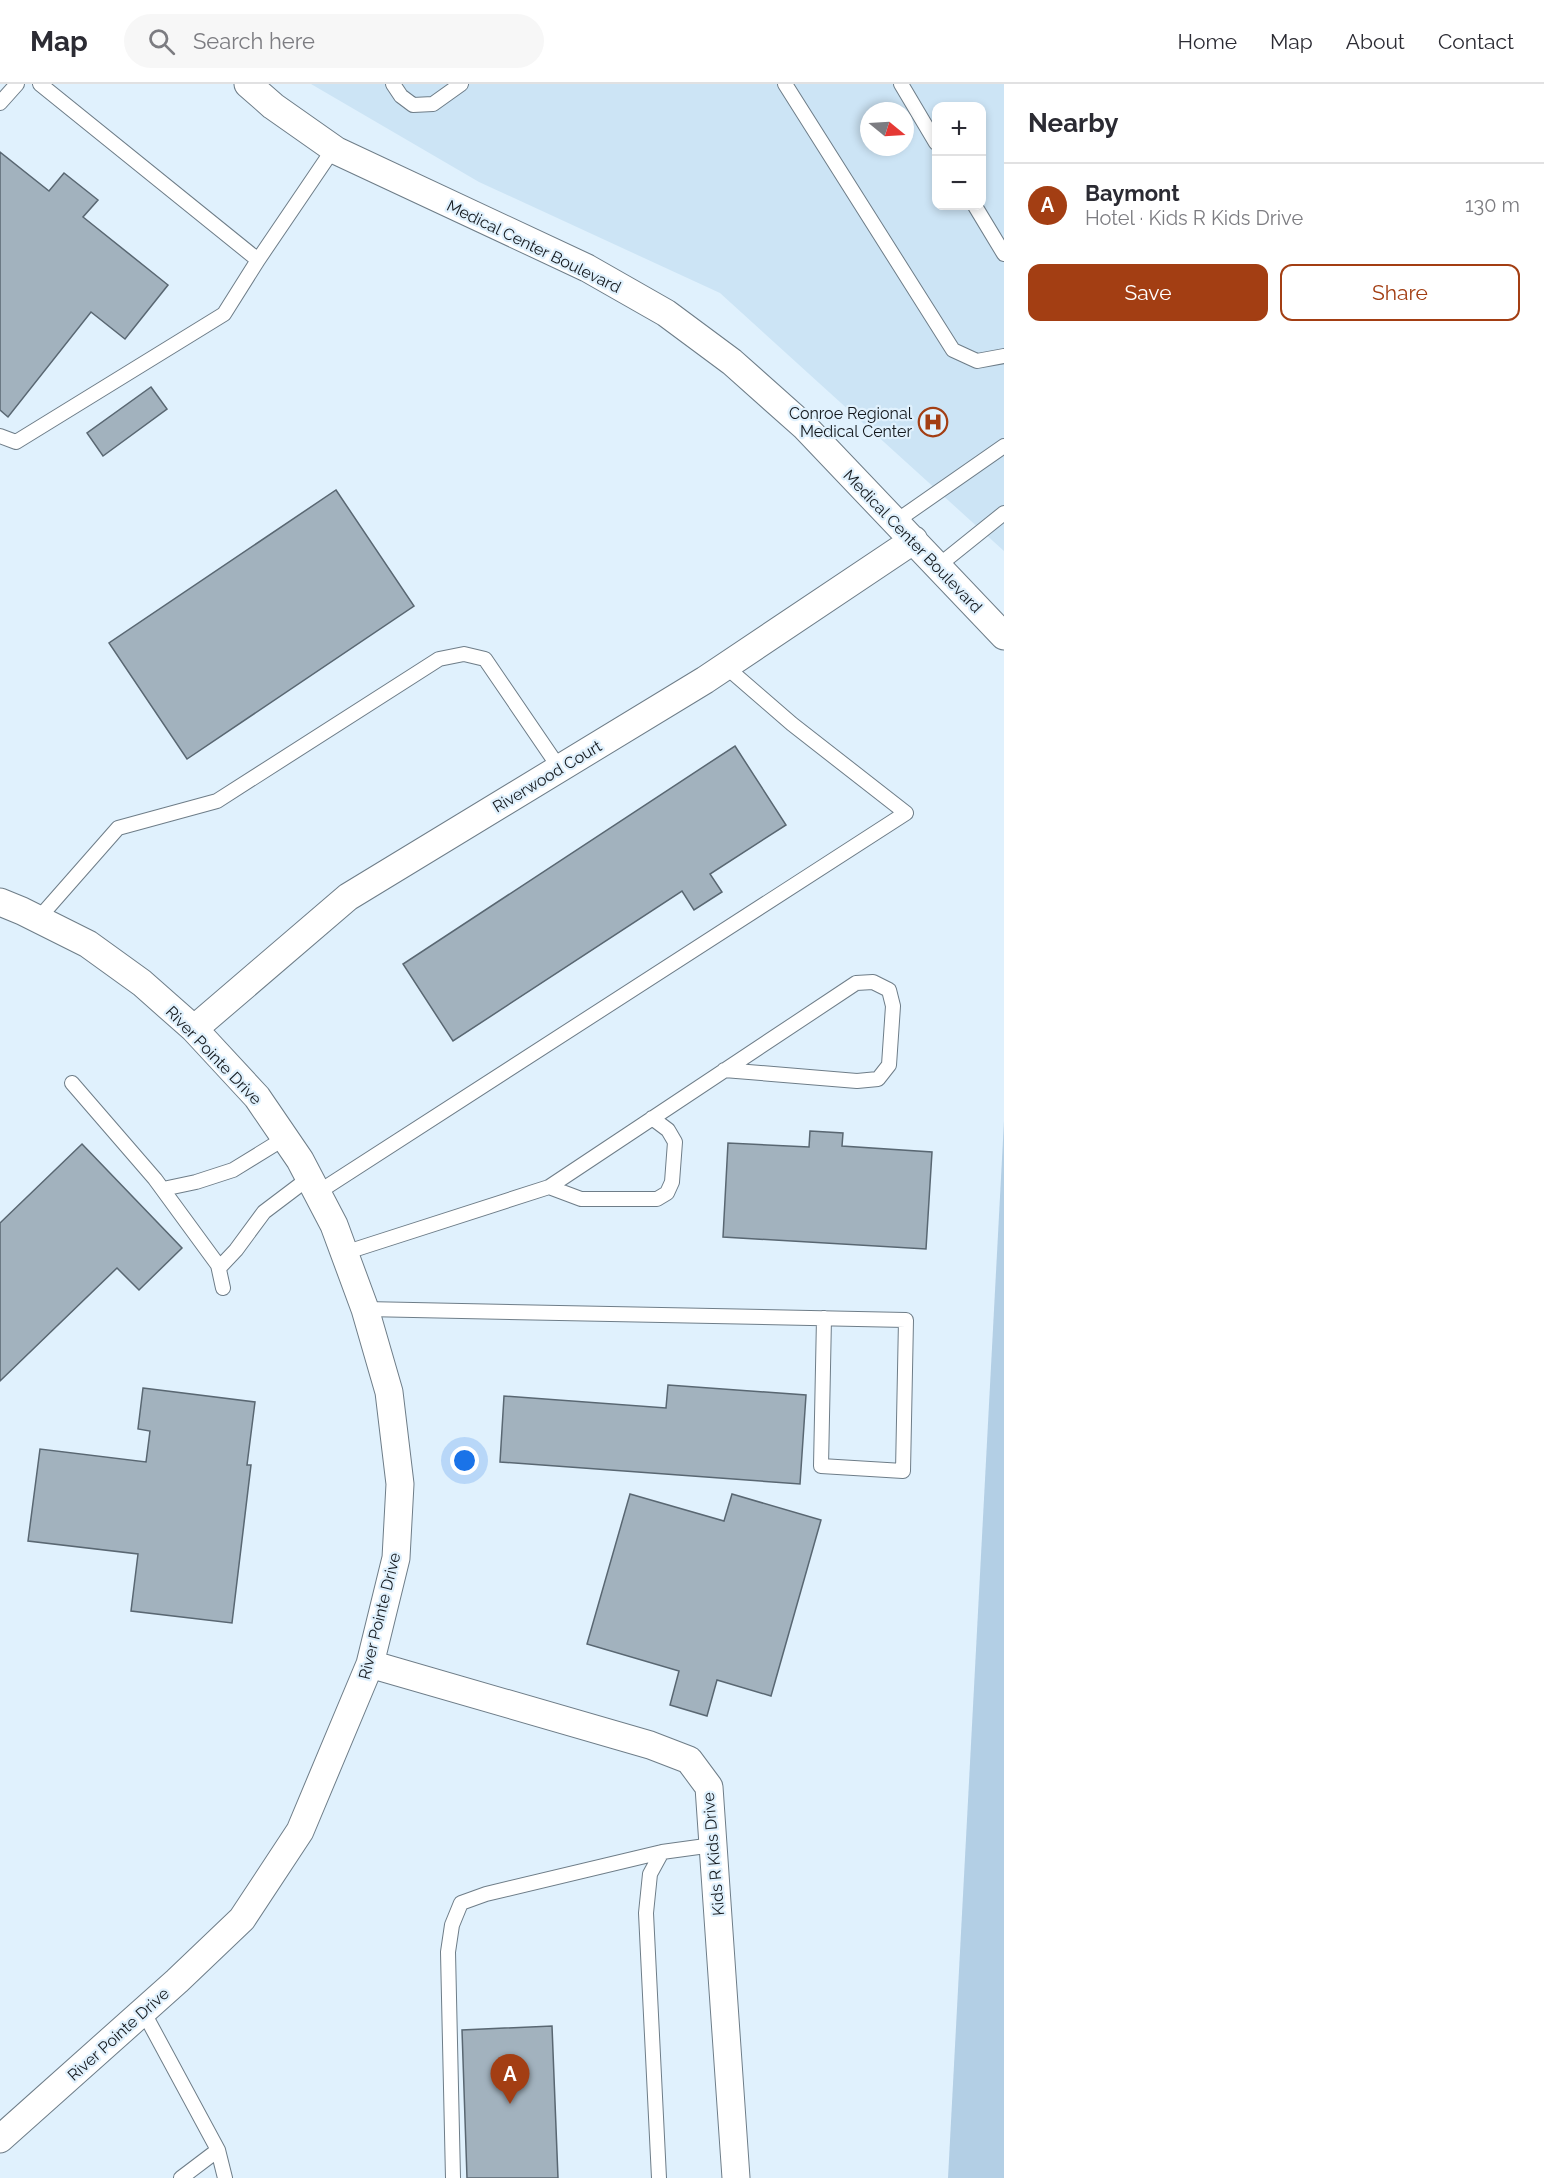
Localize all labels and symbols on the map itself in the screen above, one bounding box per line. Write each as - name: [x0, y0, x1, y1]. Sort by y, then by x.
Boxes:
- north arrow: [860, 102, 914, 156]
- street label: Medical Center Boulevard: [444, 196, 624, 297]
- place label: Conroe Regional Medical Center: [789, 404, 913, 441]
- hospital icon: Conroe Regional Medical Center: [917, 406, 949, 438]
- street label: Medical Center Boulevard: [839, 466, 986, 617]
- street label: Riverwood Court: [489, 736, 606, 816]
- street label: River Pointe Drive: [162, 1002, 266, 1109]
- your location: [450, 1446, 479, 1475]
- street label: River Pointe Drive: [355, 1551, 404, 1681]
- street label: Kids R Kids Drive: [699, 1791, 728, 1916]
- street label: River Pointe Drive: [64, 1984, 173, 2085]
- pin: A: [490, 2054, 530, 2104]

